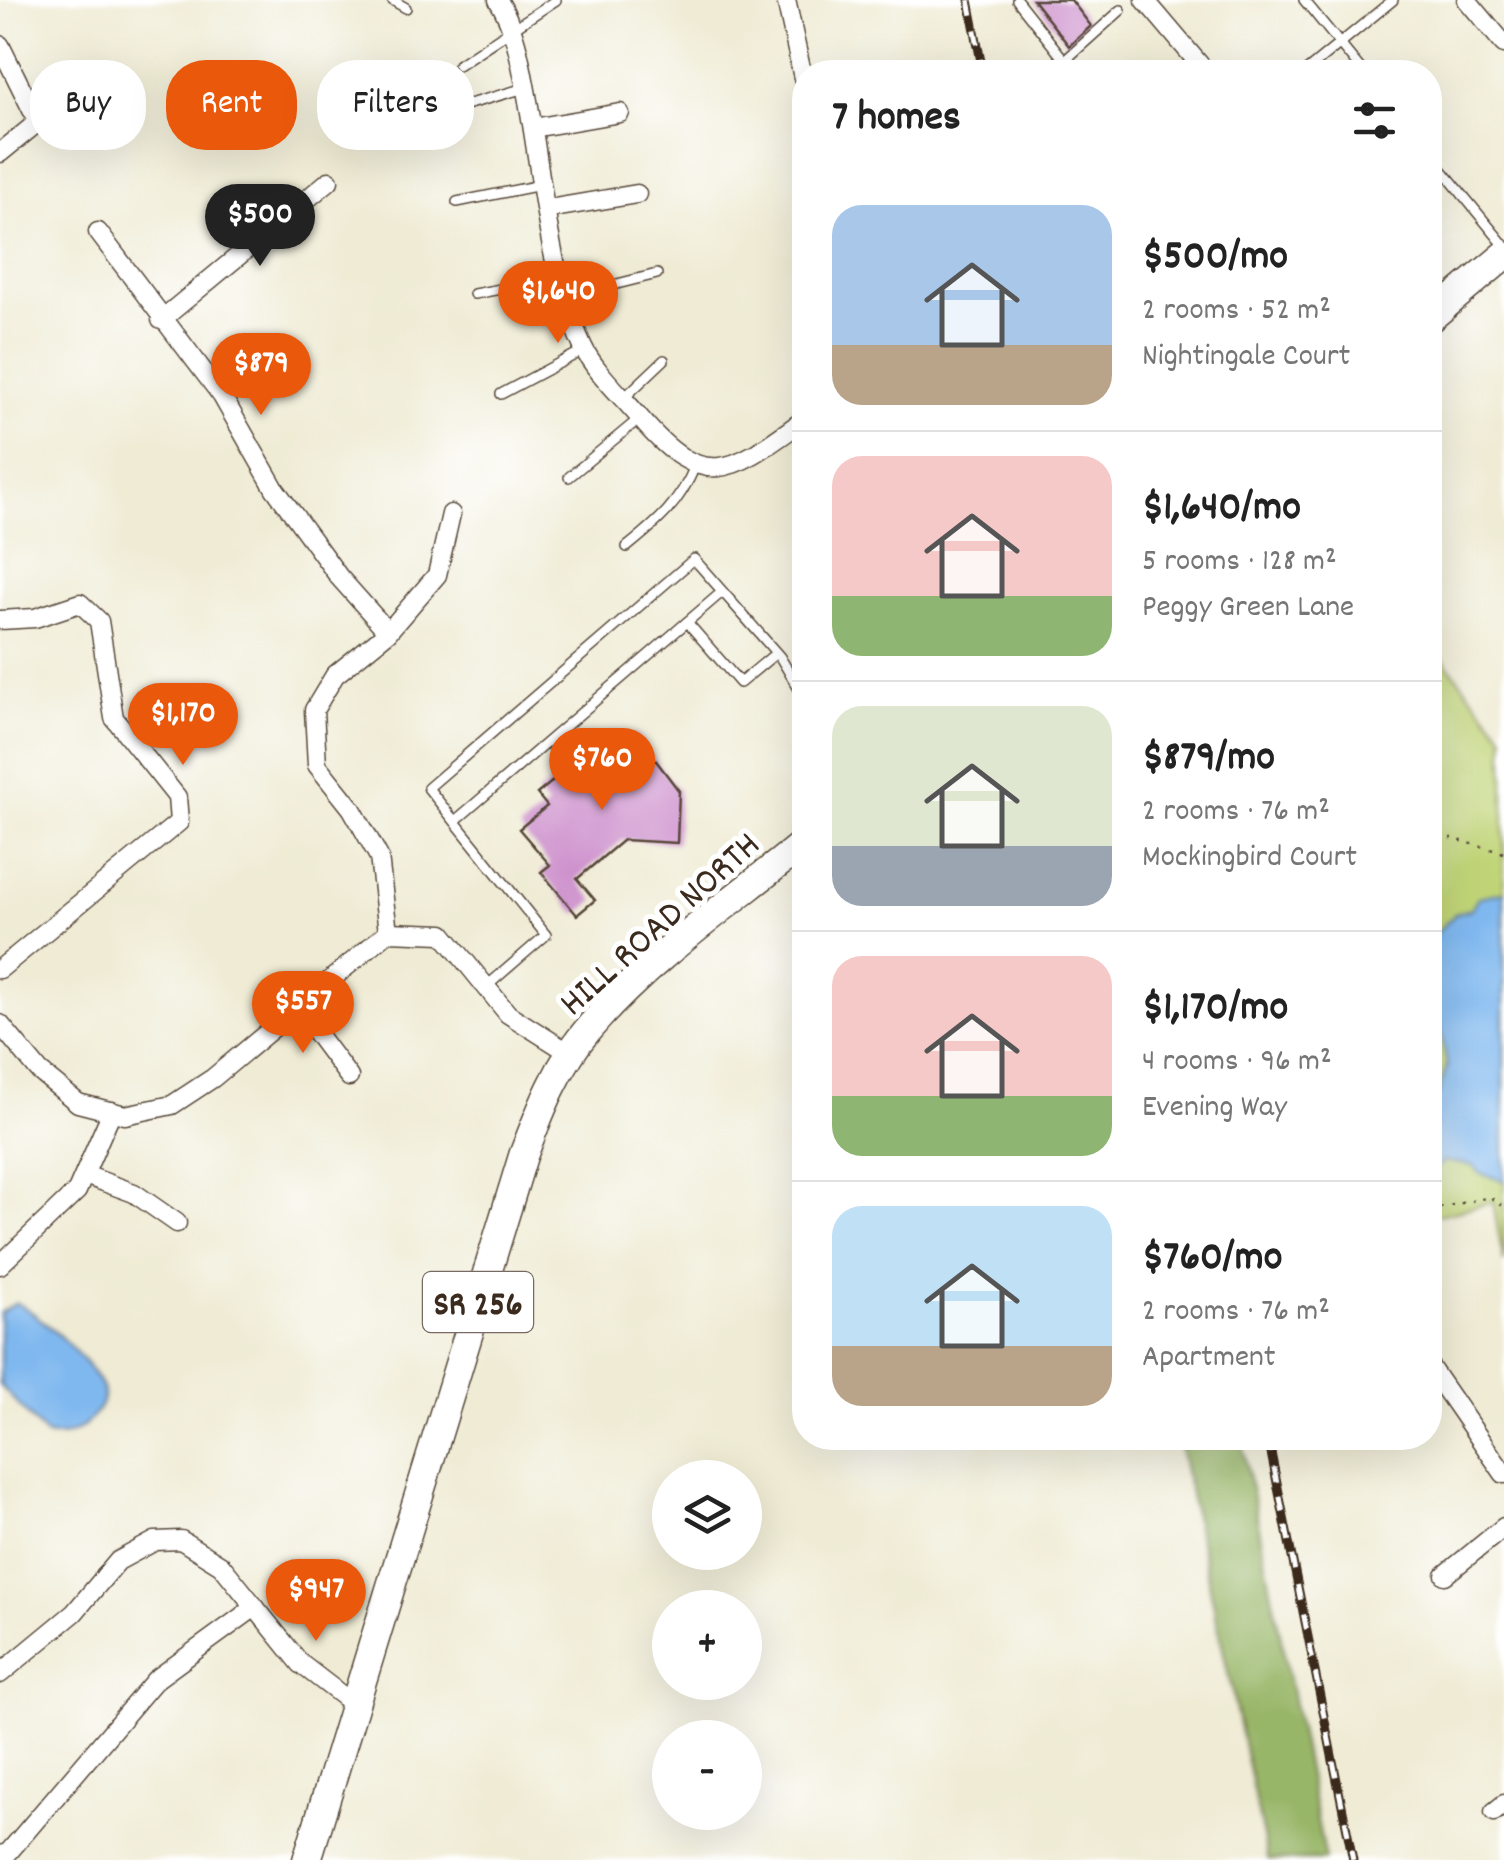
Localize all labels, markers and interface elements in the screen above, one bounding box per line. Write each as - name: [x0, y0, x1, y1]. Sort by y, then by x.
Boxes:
- chip: Buy: [30, 60, 146, 150]
- chip: Rent: [166, 60, 297, 150]
- chip: Filters: [317, 60, 474, 150]
- text: 7 homes: [832, 90, 961, 150]
- icon: filters: [1347, 93, 1402, 148]
- pin: $500: [201, 184, 319, 269]
- text: $500: [227, 193, 293, 239]
- text: $500/mo: [1142, 229, 1288, 289]
- icon: home: [912, 245, 1032, 365]
- pin: $1,640: [477, 261, 639, 346]
- text: $1,640: [520, 270, 596, 316]
- text: 2 rooms · 52 m²: [1142, 289, 1331, 335]
- pin: $879: [202, 333, 320, 418]
- text: Nightingale Court: [1142, 335, 1350, 381]
- text: $879: [233, 342, 289, 388]
- text: $1,640/mo: [1142, 480, 1301, 540]
- icon: home: [912, 496, 1032, 616]
- text: 5 rooms · 128 m²: [1142, 540, 1337, 586]
- text: Peggy Green Lane: [1142, 586, 1354, 632]
- pin: $1,170: [102, 683, 264, 768]
- text: $1,170: [150, 692, 216, 738]
- pin: $760: [543, 728, 661, 813]
- text: $879/mo: [1142, 730, 1275, 790]
- text: $760: [571, 737, 633, 783]
- icon: home: [912, 746, 1032, 866]
- text: 2 rooms · 76 m²: [1142, 790, 1330, 836]
- street label: HILL ROAD NORTH: [549, 821, 775, 1032]
- text: Mockingbird Court: [1142, 836, 1357, 882]
- pin: $557: [244, 971, 362, 1056]
- text: $557: [274, 980, 332, 1026]
- text: $1,170/mo: [1142, 980, 1288, 1040]
- icon: home: [912, 996, 1032, 1116]
- text: 4 rooms · 96 m²: [1142, 1040, 1332, 1086]
- text: Evening Way: [1142, 1086, 1287, 1132]
- text: $760/mo: [1142, 1230, 1282, 1290]
- icon: home: [912, 1246, 1032, 1366]
- road number: SR 256: [423, 1272, 533, 1332]
- text: 2 rooms · 76 m²: [1142, 1290, 1330, 1336]
- text: Apartment: [1142, 1336, 1276, 1382]
- map controls: [652, 1460, 762, 1830]
- button: layers: [652, 1460, 762, 1570]
- pin: $947: [257, 1559, 375, 1644]
- text: $947: [288, 1568, 344, 1614]
- button: +: [652, 1590, 762, 1700]
- button: −: [652, 1720, 762, 1830]

